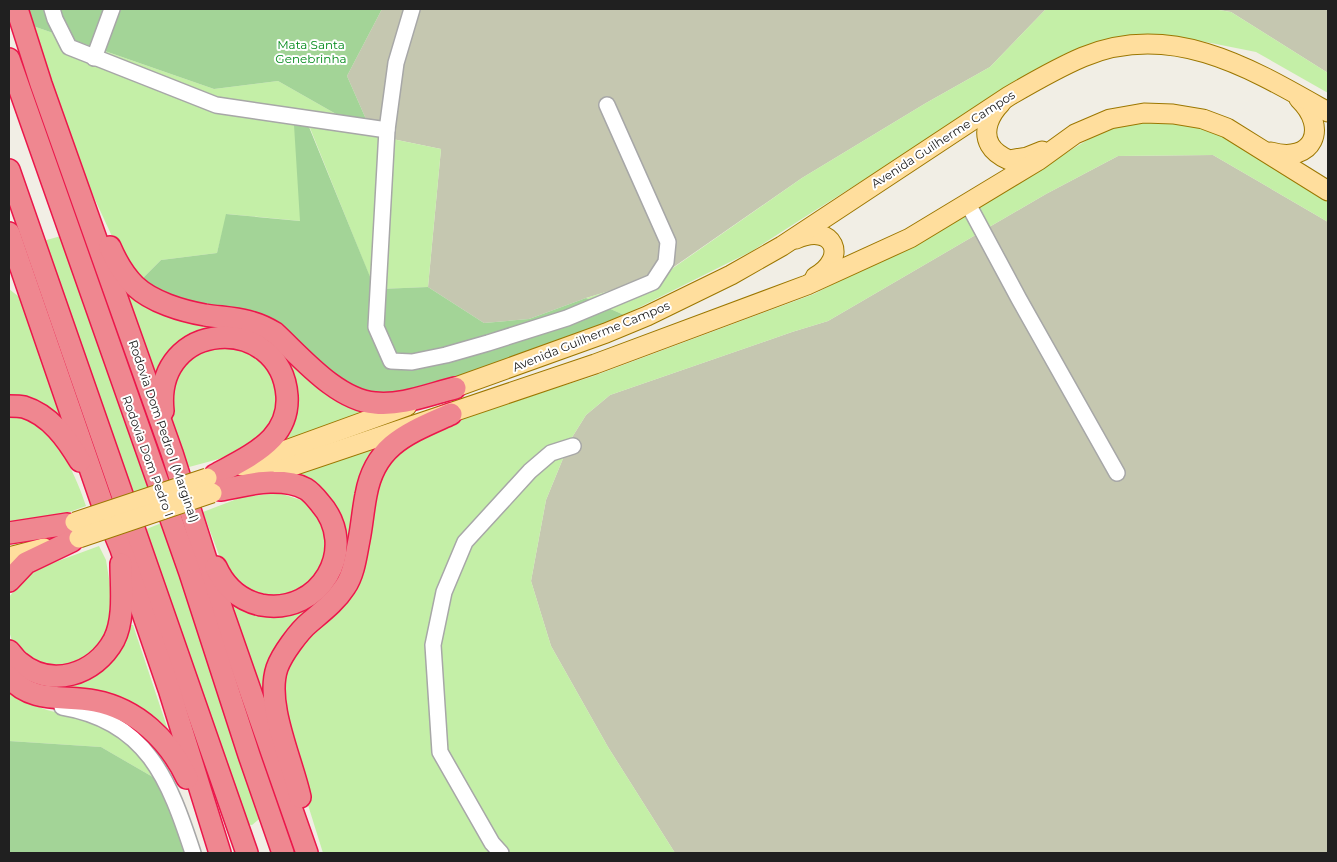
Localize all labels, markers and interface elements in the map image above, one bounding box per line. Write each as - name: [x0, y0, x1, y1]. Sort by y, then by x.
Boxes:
- park label: Mata Santa Genebrinha: [275, 37, 347, 66]
- street label: Avenida Guilherme Campos: [868, 87, 1018, 191]
- street label: Avenida Guilherme Campos: [510, 297, 672, 374]
- street label: Rodovia Dom Pedro I (Marginal): [126, 338, 202, 524]
- street label: Rodovia Dom Pedro I: [119, 394, 177, 518]

